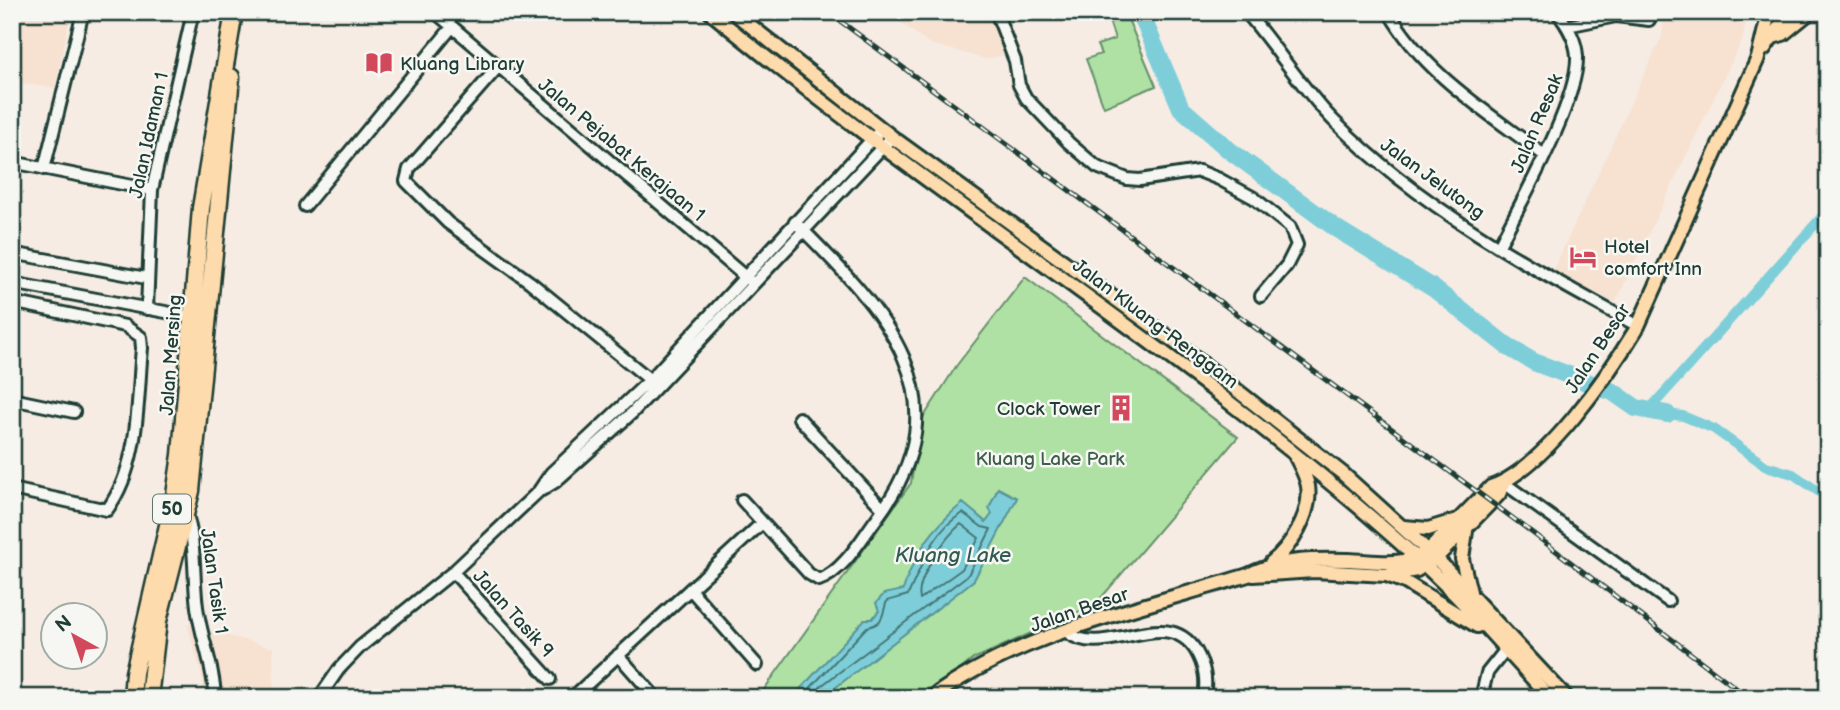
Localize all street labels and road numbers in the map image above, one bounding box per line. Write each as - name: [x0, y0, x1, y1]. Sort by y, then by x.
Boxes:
- street label: Jalan Idaman 1: [125, 70, 174, 200]
- street label: Jalan Resak: [1506, 70, 1569, 177]
- street label: Jalan Pejabat Kerajaan 1: [533, 74, 709, 227]
- street label: Jalan Jelutong: [1375, 134, 1489, 225]
- street label: Jalan Kluang-Renggam: [1068, 254, 1242, 394]
- street label: Jalan Mersing: [156, 294, 187, 416]
- street label: Jalan Besar: [1561, 299, 1636, 398]
- road number: 50: [153, 494, 191, 524]
- street label: Jalan Tasik 1: [195, 527, 232, 635]
- street label: Jalan Tasik 9: [468, 565, 558, 663]
- street label: Jalan Besar: [1027, 583, 1133, 638]

